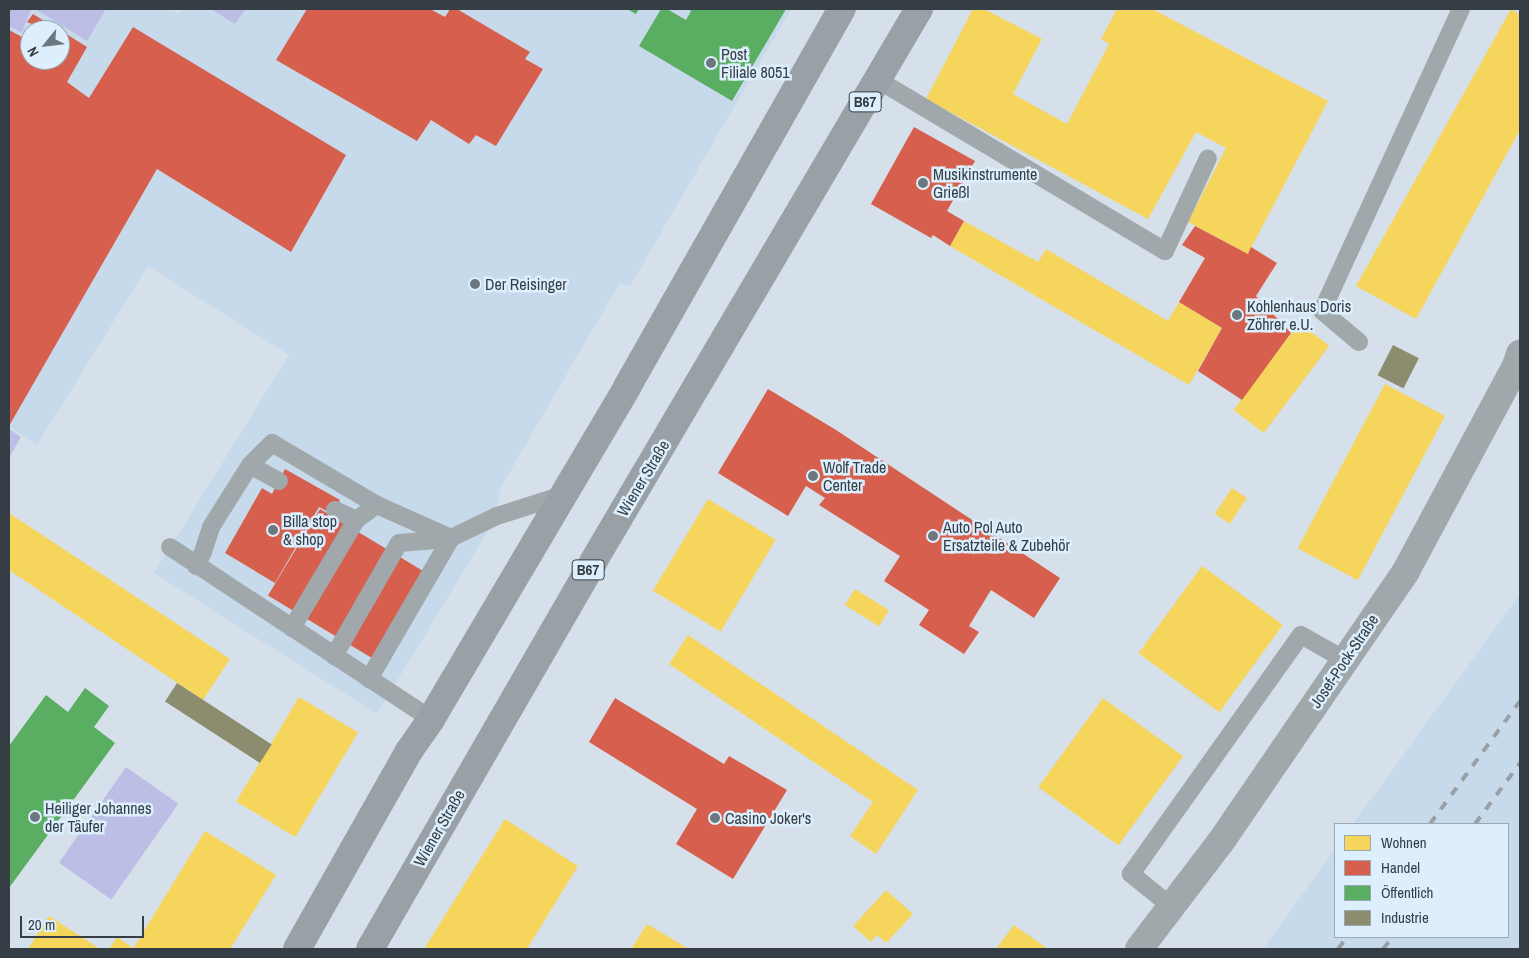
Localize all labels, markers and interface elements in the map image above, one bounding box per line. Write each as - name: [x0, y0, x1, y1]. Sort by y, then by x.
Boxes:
- north arrow: [20, 20, 70, 70]
- text: N: [23, 44, 43, 60]
- place label: Post Filiale 8051: [721, 44, 790, 82]
- marker: Post Filiale 8051: [705, 57, 717, 69]
- road number: B67: [848, 90, 882, 114]
- place label: Musikinstrumente Grießl: [933, 164, 1037, 202]
- marker: Musikinstrumente Grießl: [917, 177, 929, 189]
- place label: Der Reisinger: [485, 274, 567, 294]
- marker: Der Reisinger: [469, 278, 481, 290]
- place label: Kohlenhaus Doris Zöhrer e.U.: [1247, 296, 1351, 334]
- marker: Kohlenhaus Doris Zöhrer e.U.: [1231, 309, 1243, 321]
- street label: Wiener Straße: [613, 436, 673, 520]
- place label: Wolf Trade Center: [823, 457, 886, 495]
- marker: Wolf Trade Center: [807, 470, 819, 482]
- place label: Billa stop & shop: [283, 511, 337, 549]
- place label: Auto Pol Auto Ersatzteile & Zubehör: [943, 517, 1070, 555]
- marker: Billa stop & shop: [267, 524, 279, 536]
- marker: Auto Pol Auto Ersatzteile & Zubehör: [927, 530, 939, 542]
- road number: B67: [570, 558, 606, 582]
- street label: Josef-Pock-Straße: [1306, 611, 1382, 711]
- street label: Wiener Straße: [409, 786, 469, 870]
- place label: Heiliger Johannes der Täufer: [45, 798, 151, 836]
- place label: Casino Joker's: [725, 808, 811, 828]
- marker: Heiliger Johannes der Täufer: [29, 811, 41, 823]
- marker: Casino Joker's: [709, 812, 721, 824]
- legend: [1334, 823, 1509, 938]
- text: Wohnen: [1381, 832, 1427, 853]
- text: Handel: [1381, 857, 1420, 878]
- text: Öffentlich: [1381, 882, 1433, 903]
- scale bar: [22, 906, 146, 938]
- text: Industrie: [1381, 907, 1429, 928]
- text: 20 m: [28, 914, 55, 935]

